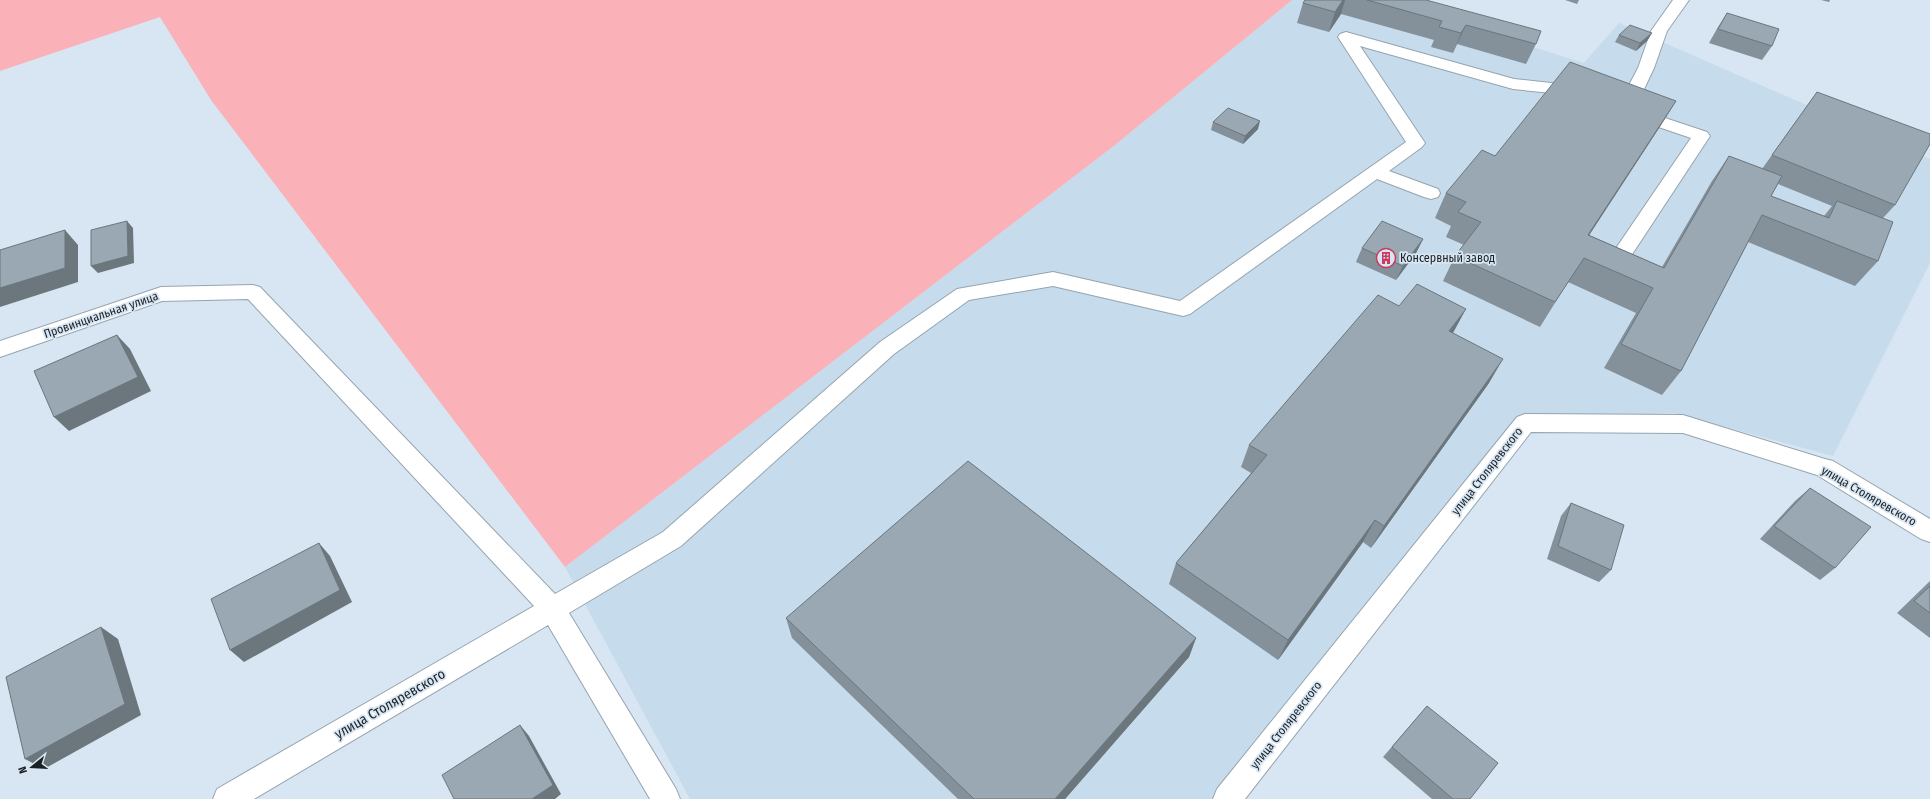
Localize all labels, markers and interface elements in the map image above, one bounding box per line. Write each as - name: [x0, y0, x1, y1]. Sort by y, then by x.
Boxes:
- building icon: Консервный завод: [1375, 247, 1397, 269]
- place label: Консервный завод: [1400, 251, 1495, 265]
- street label: Провинциальная улица: [42, 289, 160, 341]
- street label: улица Столяревского: [1448, 424, 1526, 518]
- street label: улица Столяревского: [1819, 463, 1919, 529]
- street label: улица Столяревского: [332, 665, 448, 743]
- street label: улица Столяревского: [1247, 678, 1325, 772]
- north arrow: [12, 747, 52, 787]
- text: N: [16, 765, 30, 775]

